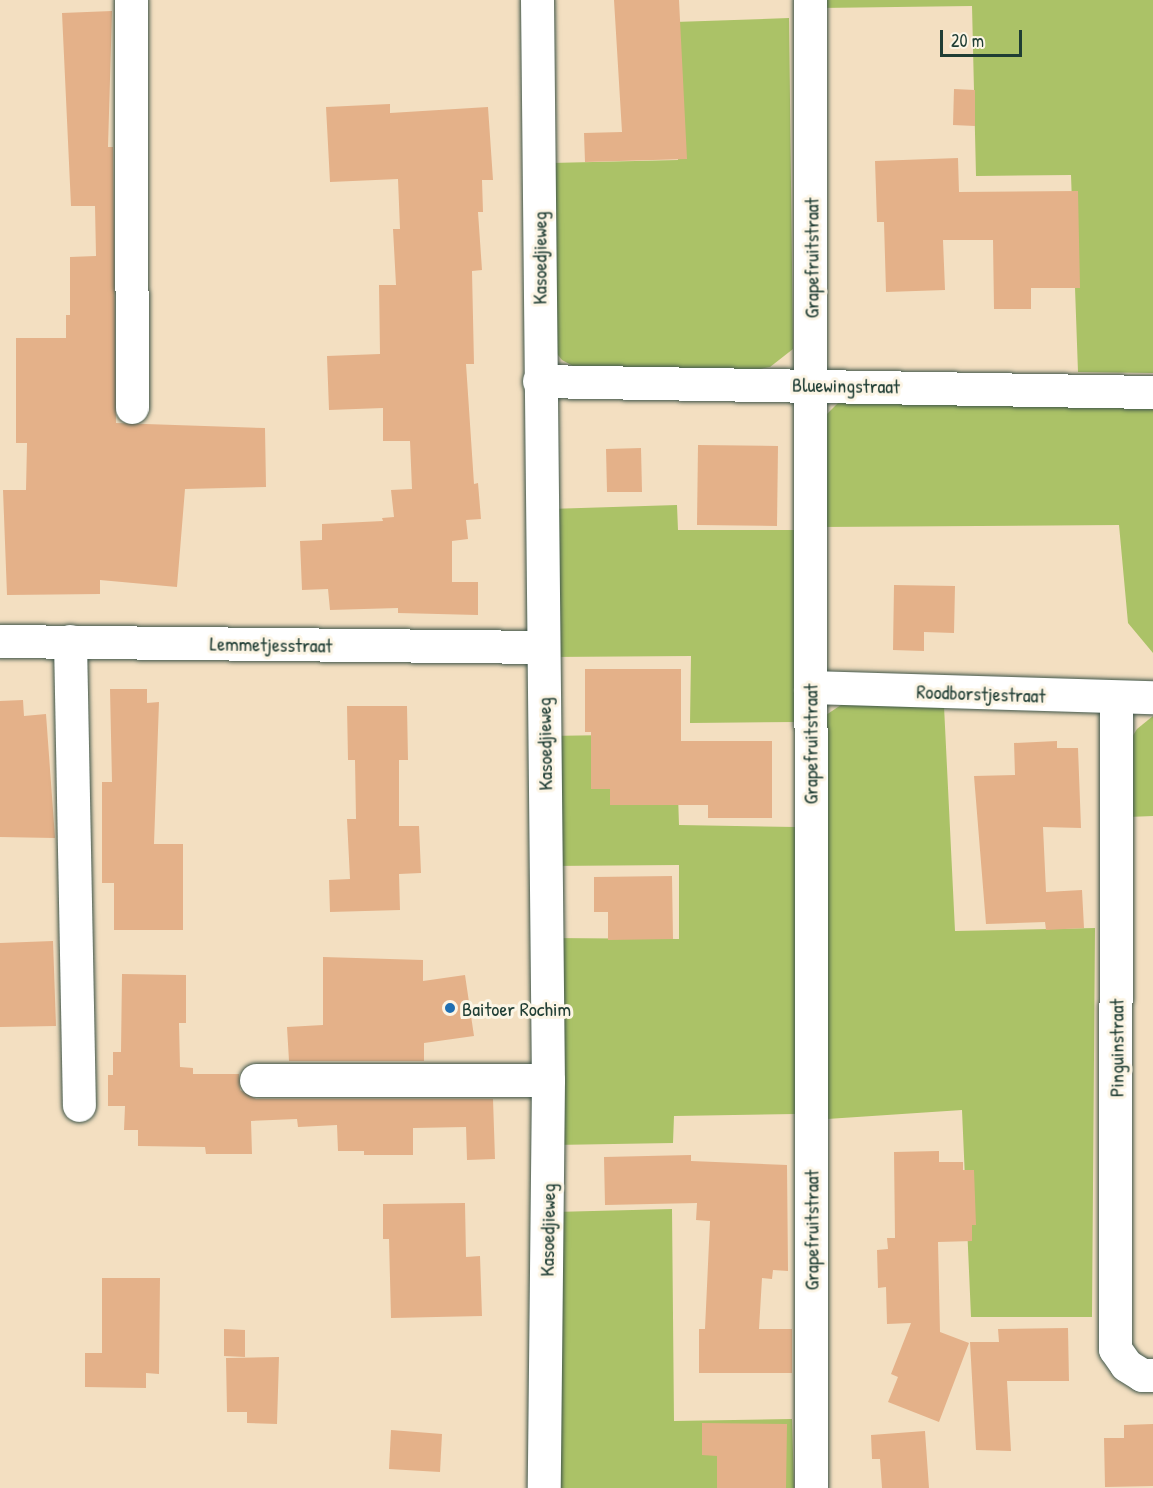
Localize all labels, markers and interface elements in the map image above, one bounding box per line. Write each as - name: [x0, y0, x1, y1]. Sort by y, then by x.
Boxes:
- scale bar: [943, 18, 1026, 56]
- text: 20 m: [951, 28, 984, 53]
- street label: Grapefruitstraat: [799, 198, 823, 318]
- street label: Kasoedjieweg: [527, 211, 551, 305]
- street label: Bluewingstraat: [792, 372, 900, 398]
- street label: Lemmetjesstraat: [209, 631, 333, 657]
- street label: Roodborstjestraat: [916, 679, 1046, 707]
- street label: Grapefruitstraat: [798, 684, 822, 804]
- street label: Kasoedjieweg: [531, 697, 557, 791]
- place label: Baitoer Rochim: [462, 996, 571, 1020]
- street label: Pinguinstraat: [1104, 999, 1128, 1097]
- marker: Baitoer Rochim: [443, 1001, 457, 1015]
- street label: Grapefruitstraat: [799, 1170, 823, 1290]
- street label: Kasoedjieweg: [534, 1183, 560, 1277]

